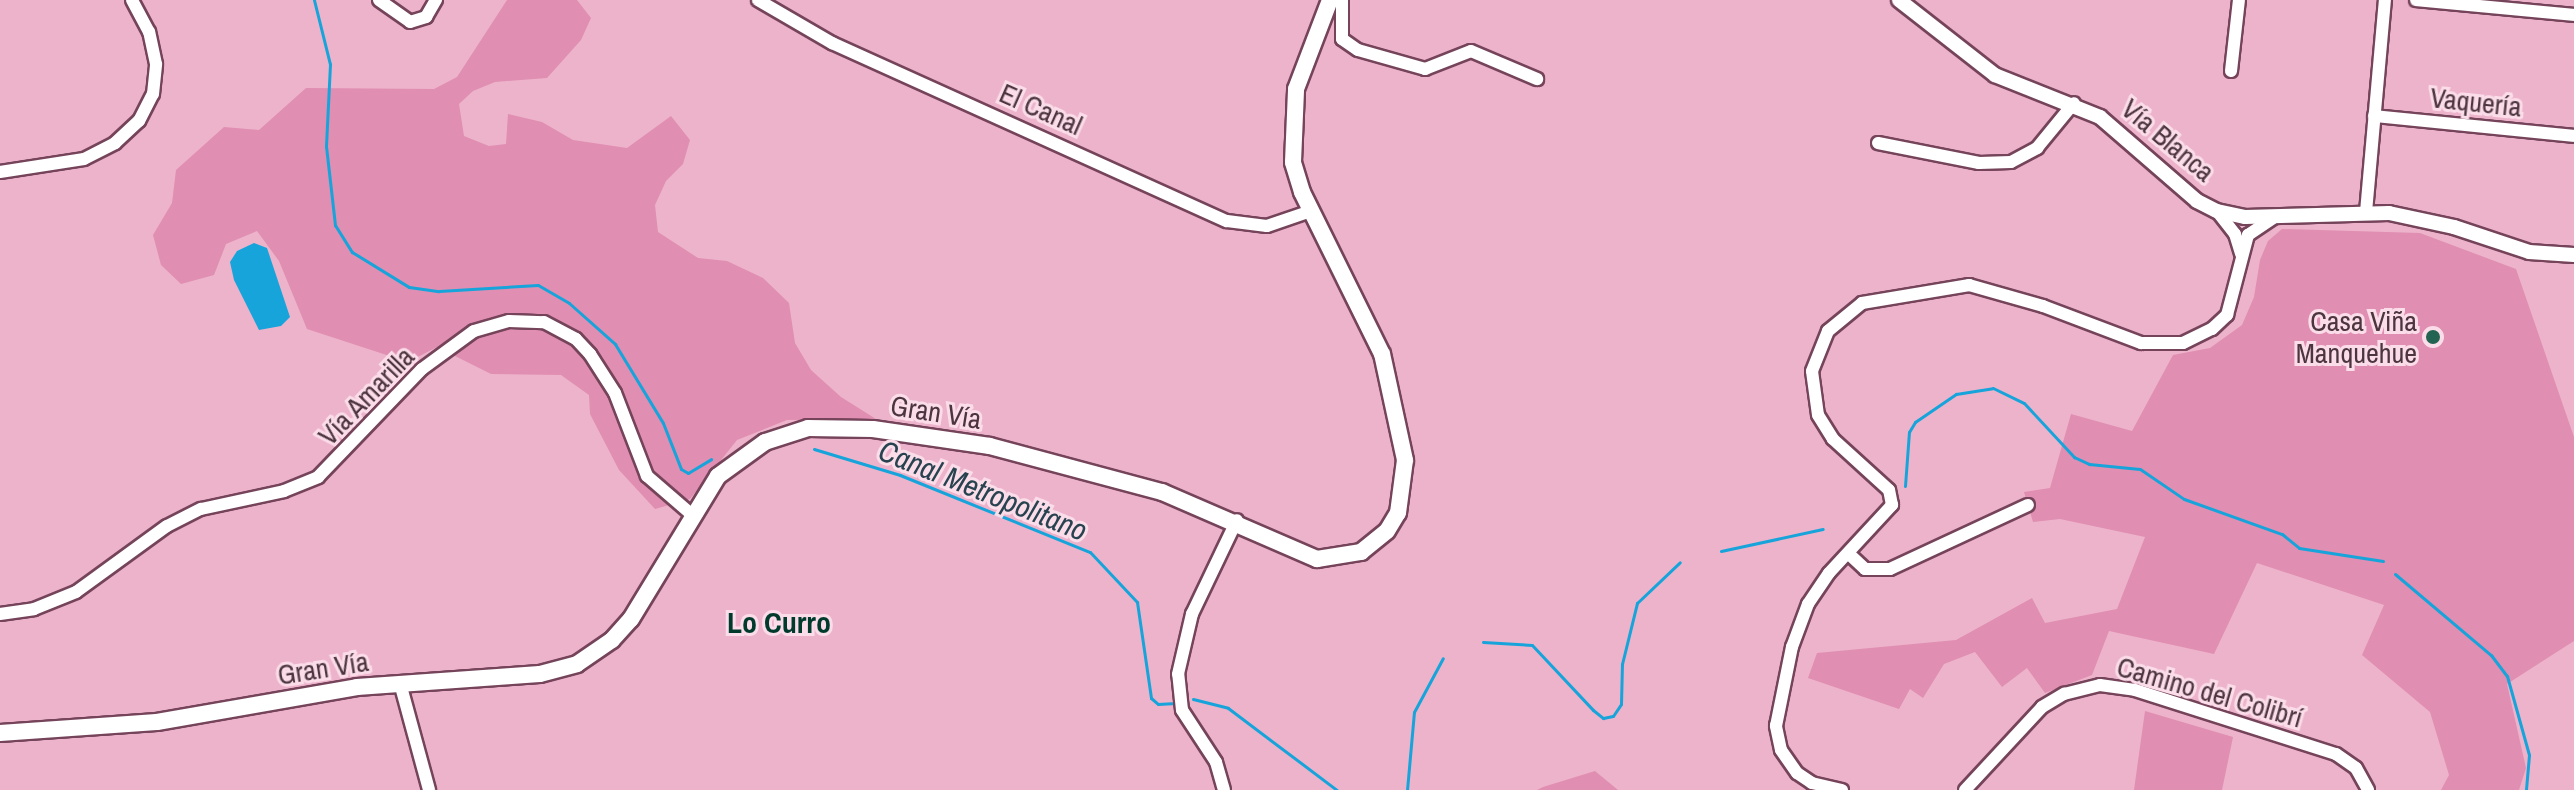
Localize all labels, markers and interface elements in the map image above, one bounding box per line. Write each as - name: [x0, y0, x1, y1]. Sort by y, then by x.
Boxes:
- street label: El Canal: [995, 76, 1087, 142]
- street label: Vaquería: [2429, 81, 2523, 123]
- street label: Vía Blanca: [2115, 92, 2221, 188]
- place label: Casa Viña Manquehue: [2296, 304, 2417, 370]
- marker: Casa Viña Manquehue: [2424, 328, 2442, 346]
- street label: Vía Amarilla: [311, 339, 421, 453]
- street label: Gran Vía: [888, 388, 984, 436]
- water label: Canal Metropolitano: [874, 432, 1092, 548]
- district label: Lo Curro: [727, 604, 831, 640]
- street label: Gran Vía: [275, 644, 371, 692]
- street label: Camino del Colibrí: [2113, 649, 2307, 735]

